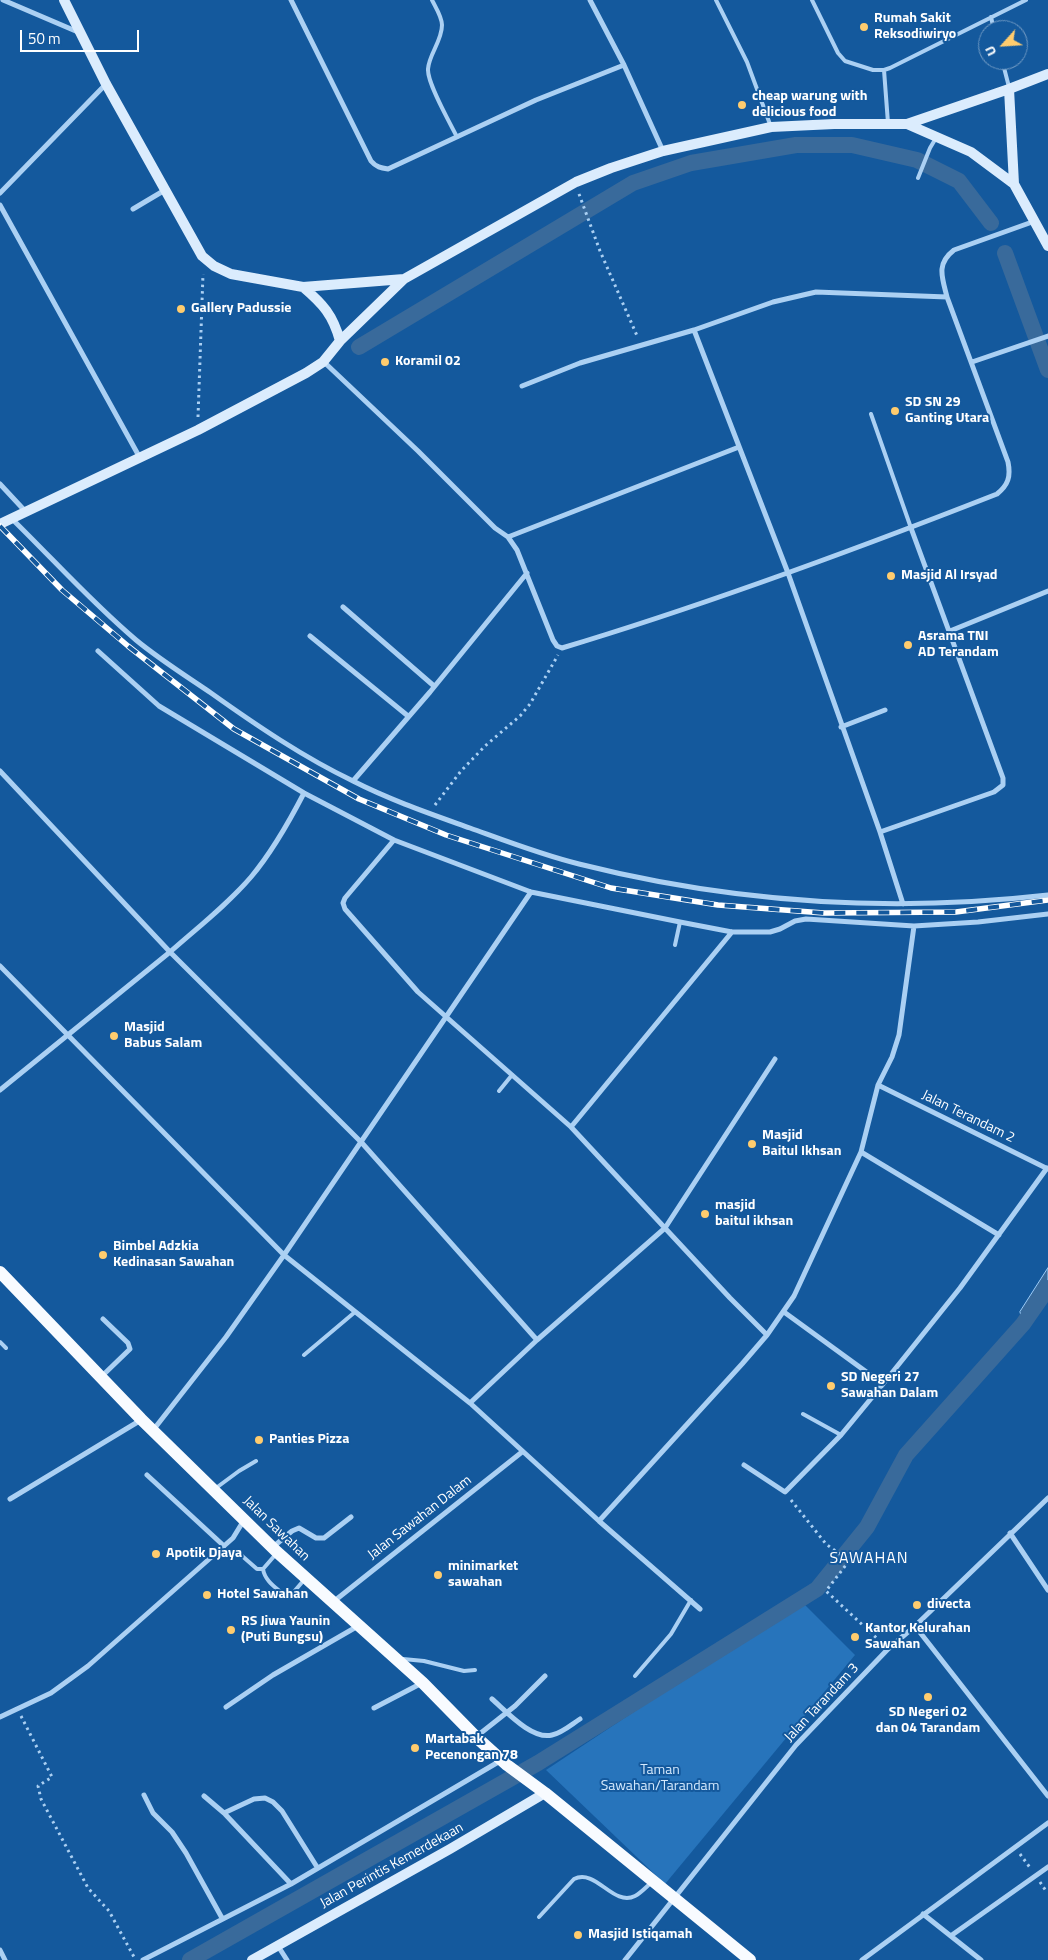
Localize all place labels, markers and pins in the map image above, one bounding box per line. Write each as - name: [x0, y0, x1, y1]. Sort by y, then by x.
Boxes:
- place label: Rumah Sakit Reksodiwiryo: [874, 11, 956, 44]
- marker: Rumah Sakit Reksodiwiryo: [858, 21, 870, 33]
- place label: cheap warung with delicious food: [752, 89, 867, 121]
- marker: cheap warung with delicious food: [736, 99, 748, 111]
- place label: Gallery Padussie: [191, 301, 291, 317]
- marker: Gallery Padussie: [175, 303, 187, 315]
- place label: Koramil 02: [395, 354, 461, 370]
- marker: Koramil 02: [379, 356, 391, 368]
- place label: SD SN 29 Ganting Utara: [905, 395, 989, 428]
- marker: SD SN 29 Ganting Utara: [889, 405, 901, 417]
- place label: Masjid Al Irsyad: [901, 568, 998, 584]
- marker: Masjid Al Irsyad: [885, 570, 897, 582]
- place label: Asrama TNI AD Terandam: [918, 629, 999, 662]
- marker: Asrama TNI AD Terandam: [902, 639, 914, 651]
- place label: Masjid Babus Salam: [124, 1020, 202, 1052]
- marker: Masjid Babus Salam: [108, 1030, 120, 1042]
- place label: Masjid Baitul Ikhsan: [762, 1128, 841, 1160]
- marker: Masjid Baitul Ikhsan: [746, 1138, 758, 1150]
- place label: masjid baitul ikhsan: [715, 1198, 793, 1230]
- marker: masjid baitul ikhsan: [699, 1208, 711, 1220]
- place label: Bimbel Adzkia Kedinasan Sawahan: [113, 1239, 234, 1272]
- marker: Bimbel Adzkia Kedinasan Sawahan: [97, 1249, 109, 1261]
- place label: SD Negeri 27 Sawahan Dalam: [841, 1370, 938, 1402]
- marker: SD Negeri 27 Sawahan Dalam: [825, 1380, 837, 1392]
- place label: Panties Pizza: [269, 1432, 349, 1448]
- marker: Panties Pizza: [253, 1434, 265, 1446]
- place label: Apotik Djaya: [166, 1546, 242, 1562]
- marker: Apotik Djaya: [150, 1548, 162, 1560]
- place label: minimarket sawahan: [448, 1559, 518, 1591]
- marker: minimarket sawahan: [432, 1569, 444, 1581]
- place label: Hotel Sawahan: [217, 1587, 308, 1603]
- marker: Hotel Sawahan: [201, 1589, 213, 1601]
- place label: divecta: [927, 1597, 971, 1613]
- marker: divecta: [911, 1599, 923, 1611]
- place label: RS Jiwa Yaunin (Puti Bungsu): [241, 1614, 330, 1646]
- place label: Kantor Kelurahan Sawahan: [865, 1621, 971, 1654]
- marker: RS Jiwa Yaunin (Puti Bungsu): [225, 1624, 237, 1636]
- marker: Kantor Kelurahan Sawahan: [849, 1631, 861, 1643]
- marker: SD Negeri 02 dan 04 Tarandam: [922, 1691, 934, 1703]
- place label: SD Negeri 02 dan 04 Tarandam: [876, 1705, 980, 1738]
- place label: Martabak Pecenongan 78: [425, 1732, 518, 1764]
- marker: Martabak Pecenongan 78: [409, 1742, 421, 1754]
- place label: Masjid Istiqamah: [588, 1927, 692, 1943]
- marker: Masjid Istiqamah: [572, 1929, 584, 1941]

